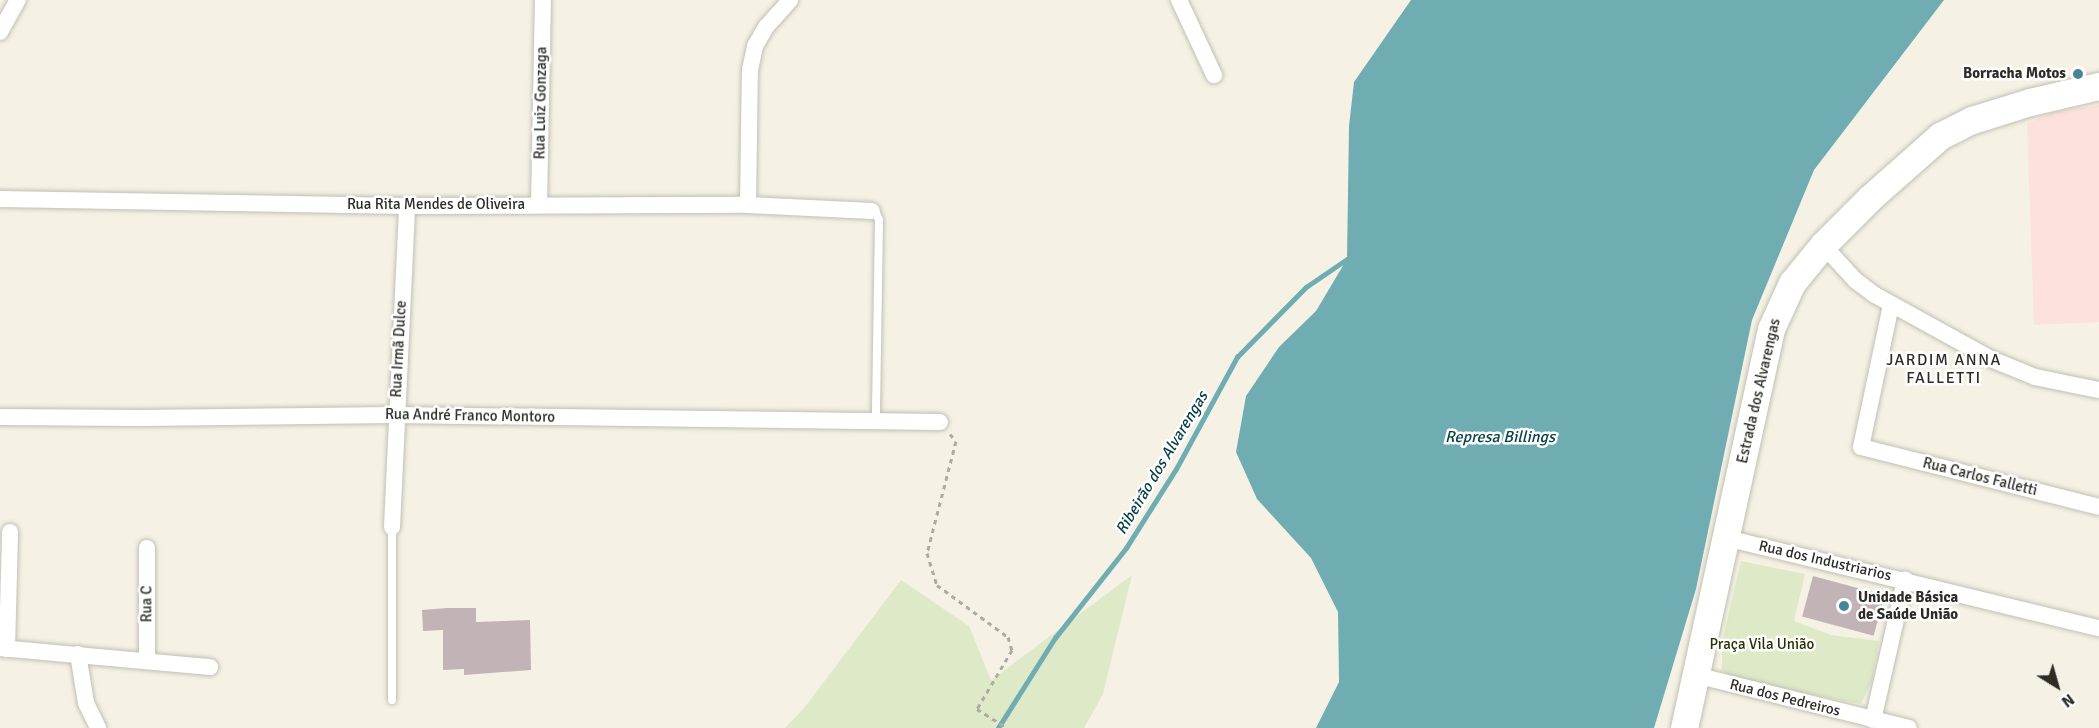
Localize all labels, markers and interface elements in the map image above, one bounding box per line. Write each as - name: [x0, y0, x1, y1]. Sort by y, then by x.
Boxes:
- street label: Rua Luiz Gonzaga: [531, 46, 551, 160]
- place label: Borracha Motos: [1963, 65, 2066, 83]
- marker: Borracha Motos: [2071, 67, 2085, 81]
- street label: Rua Rita Mendes de Oliveira: [347, 196, 525, 214]
- street label: Rua Irmã Dulce: [387, 300, 411, 398]
- street label: Estrada dos Alvarengas: [1734, 317, 1784, 465]
- district label: JARDIM ANNA FALLETTI: [1886, 350, 2002, 388]
- water label: Ribeirão dos Alvarengas: [1112, 388, 1212, 538]
- street label: Rua André Franco Montoro: [385, 406, 555, 426]
- water label: Represa Billings: [1445, 427, 1555, 447]
- street label: Rua Carlos Falletti: [1921, 454, 2039, 500]
- street label: Rua dos Industriarios: [1757, 537, 1893, 585]
- street label: Rua C: [138, 586, 156, 622]
- place label: Unidade Básica de Saúde União: [1858, 588, 1958, 623]
- marker: Unidade Básica de Saúde União: [1835, 597, 1853, 615]
- park label: Praça Vila União: [1710, 636, 1814, 654]
- north arrow: [2027, 656, 2087, 716]
- street label: Rua dos Pedreiros: [1728, 676, 1842, 720]
- text: N: [2057, 689, 2078, 712]

